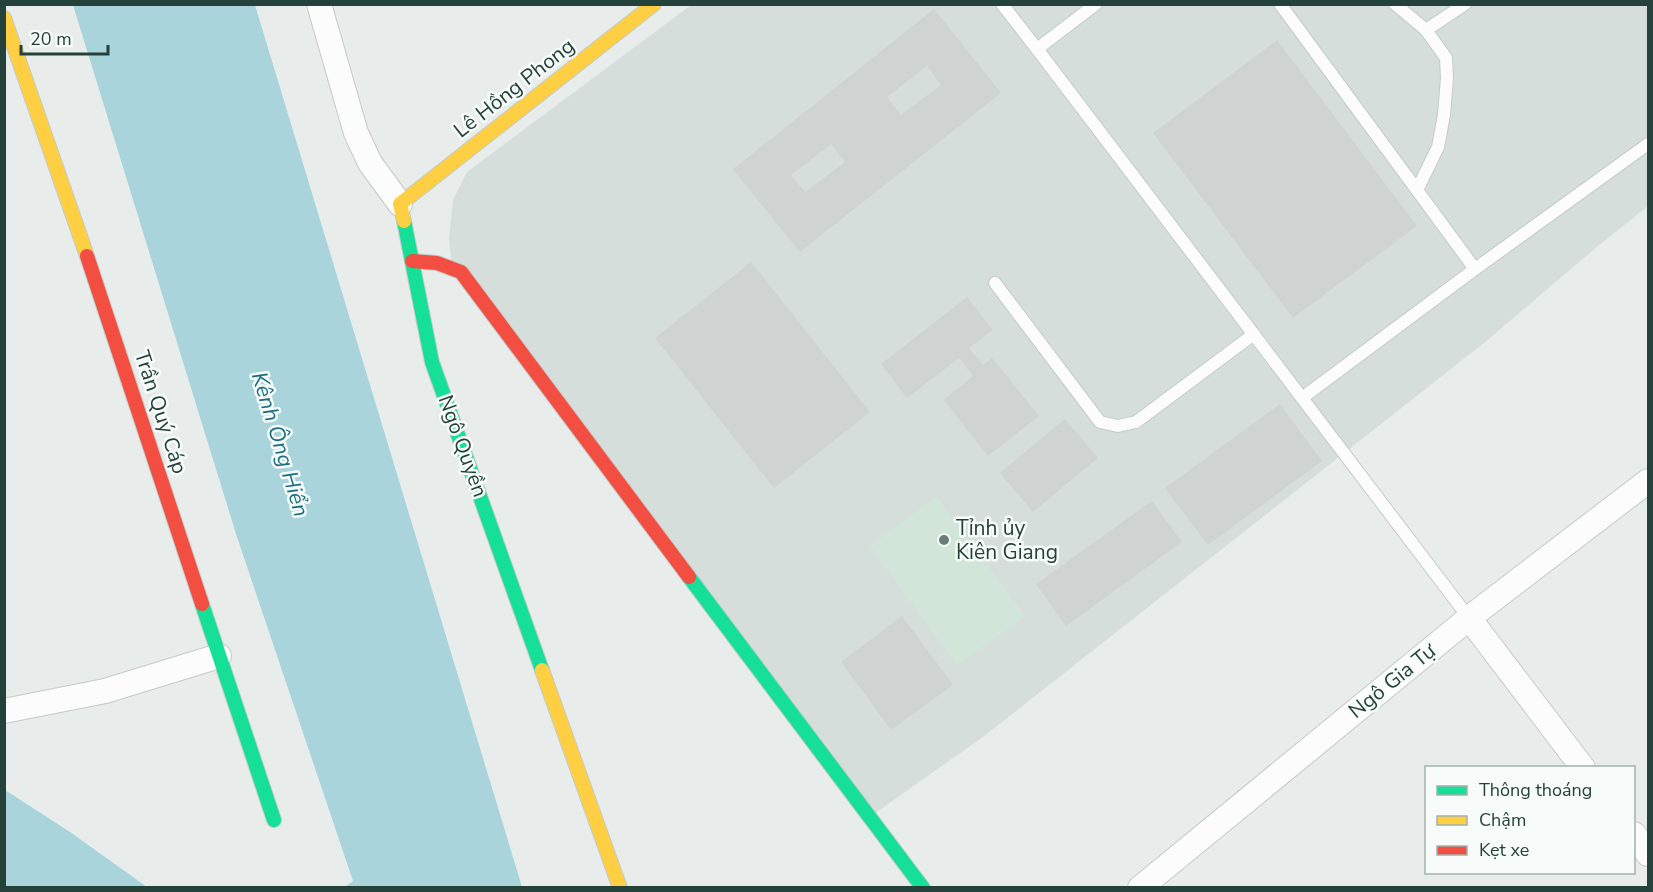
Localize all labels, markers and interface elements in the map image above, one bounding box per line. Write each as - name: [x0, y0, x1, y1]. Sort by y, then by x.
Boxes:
- scale bar: [21, 18, 108, 56]
- text: 20 m: [30, 27, 72, 51]
- street label: Lê Hồng Phong: [448, 32, 580, 144]
- street label: Trần Quý Cáp: [128, 347, 194, 477]
- water label: Kênh Ông Hiển: [244, 368, 316, 520]
- street label: Ngô Quyền: [432, 391, 494, 501]
- place label: Tỉnh ủy Kiên Giang: [956, 514, 1058, 566]
- marker: Tỉnh ủy Kiên Giang: [937, 533, 951, 547]
- street label: Ngô Gia Tự: [1343, 636, 1442, 725]
- legend: [1425, 766, 1635, 874]
- text: Thông thoáng: [1479, 778, 1592, 802]
- text: Chậm: [1479, 808, 1526, 832]
- text: Kẹt xe: [1479, 838, 1529, 862]

